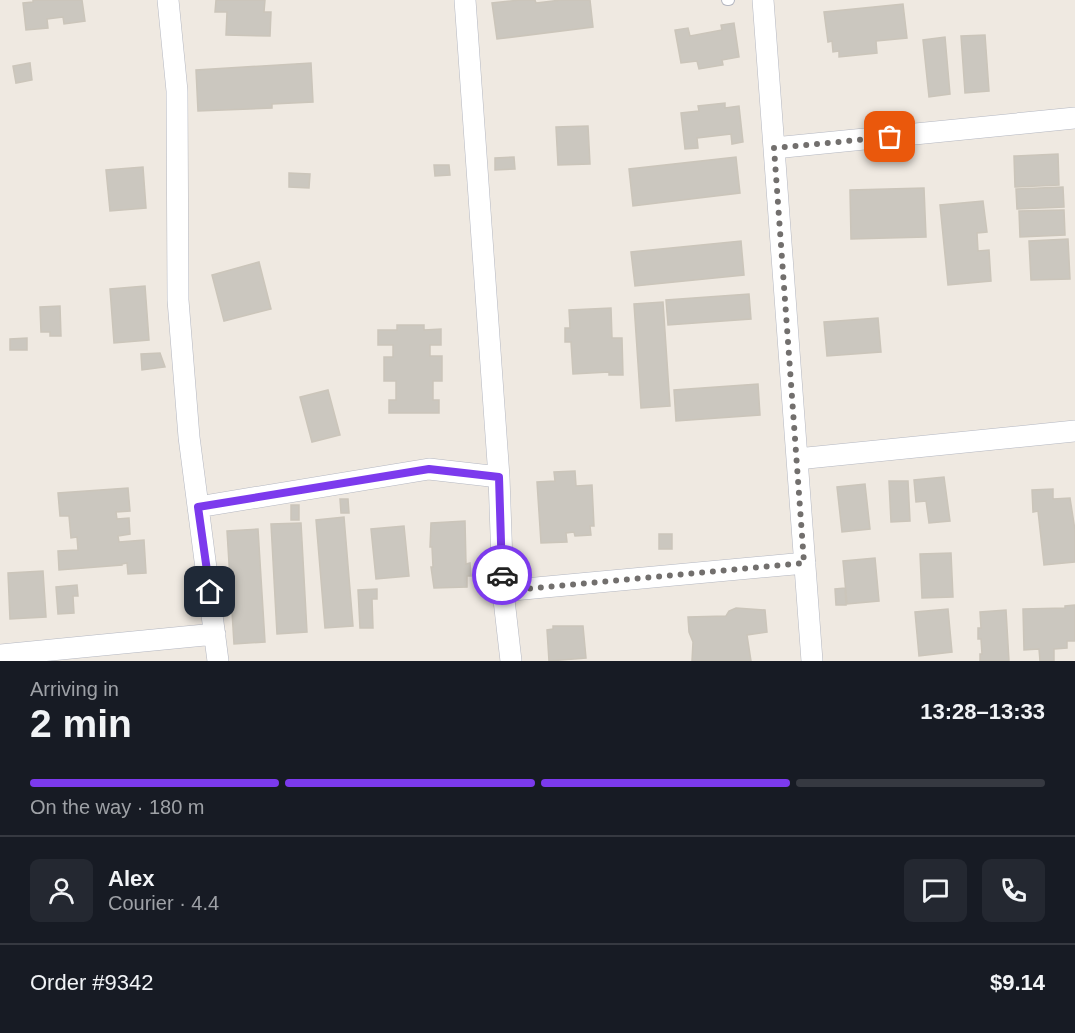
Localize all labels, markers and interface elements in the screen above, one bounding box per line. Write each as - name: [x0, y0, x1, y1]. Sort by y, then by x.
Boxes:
- pin: [864, 111, 915, 162]
- icon: bag: [873, 120, 906, 153]
- courier: [472, 545, 532, 605]
- icon: car: [486, 559, 519, 592]
- pin: [184, 566, 235, 617]
- icon: home: [193, 575, 226, 608]
- text: Arriving in: [30, 678, 119, 700]
- text: 13:28–13:33: [920, 699, 1045, 724]
- text: 2 min: [30, 702, 132, 745]
- text: On the way · 180 m: [30, 796, 205, 818]
- button: person: [30, 859, 93, 922]
- button: chat: [904, 859, 967, 922]
- button: phone: [982, 859, 1045, 922]
- text: Alex: [108, 866, 154, 891]
- text: Courier · 4.4: [108, 892, 219, 914]
- text: Order #9342: [30, 970, 154, 995]
- text: $9.14: [990, 970, 1045, 995]

